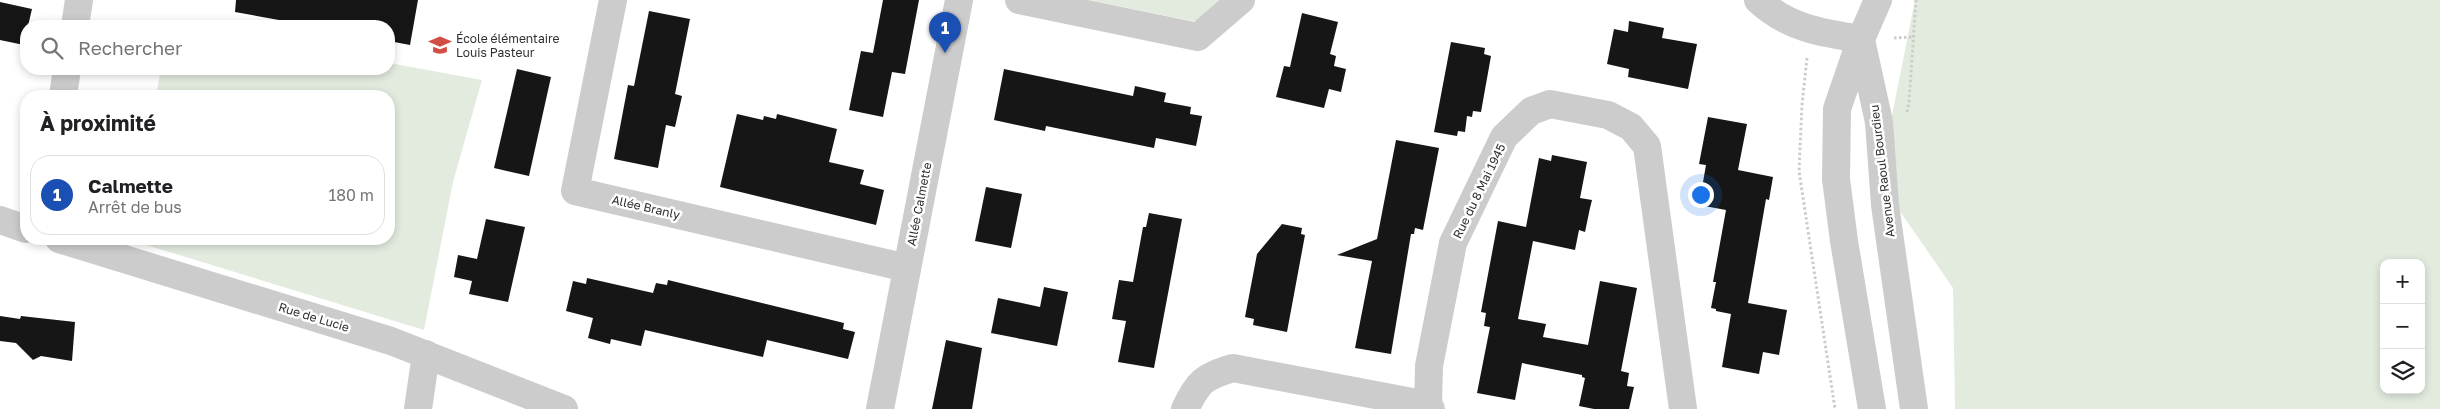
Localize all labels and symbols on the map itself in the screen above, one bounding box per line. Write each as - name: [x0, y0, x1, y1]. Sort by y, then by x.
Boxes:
- pin: 1: [929, 12, 961, 53]
- place label: École élémentaire Louis Pasteur: [456, 31, 559, 60]
- school or university icon: École élémentaire Louis Pasteur: [427, 32, 453, 58]
- street label: Avenue Raoul Bourdieu: [1866, 104, 1898, 238]
- street label: Rue du 8 Mai 1945: [1450, 141, 1509, 241]
- street label: Allée Calmette: [904, 161, 934, 247]
- your location: [1688, 182, 1714, 208]
- street label: Allée Branly: [611, 192, 682, 222]
- street label: Rue de Lucie: [277, 299, 351, 335]

